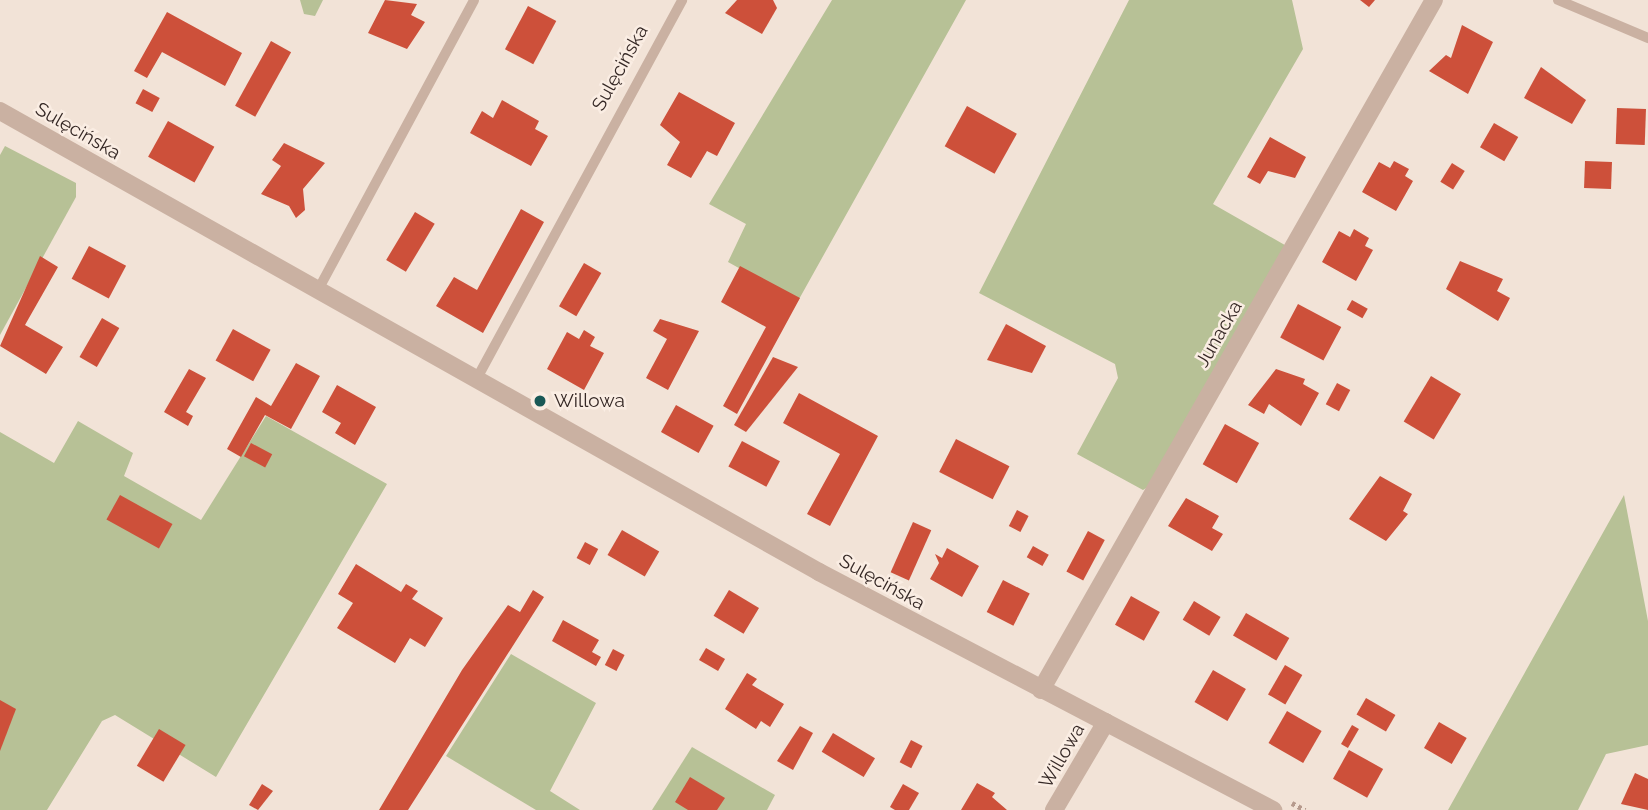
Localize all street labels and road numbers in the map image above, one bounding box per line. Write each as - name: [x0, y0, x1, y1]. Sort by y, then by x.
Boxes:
- street label: Sulęcińska: [587, 21, 653, 115]
- street label: Sulęcińska: [31, 98, 125, 164]
- street label: Junacka: [1191, 297, 1247, 371]
- street label: Sulęcińska: [835, 549, 929, 615]
- street label: Willowa: [1034, 720, 1090, 792]

